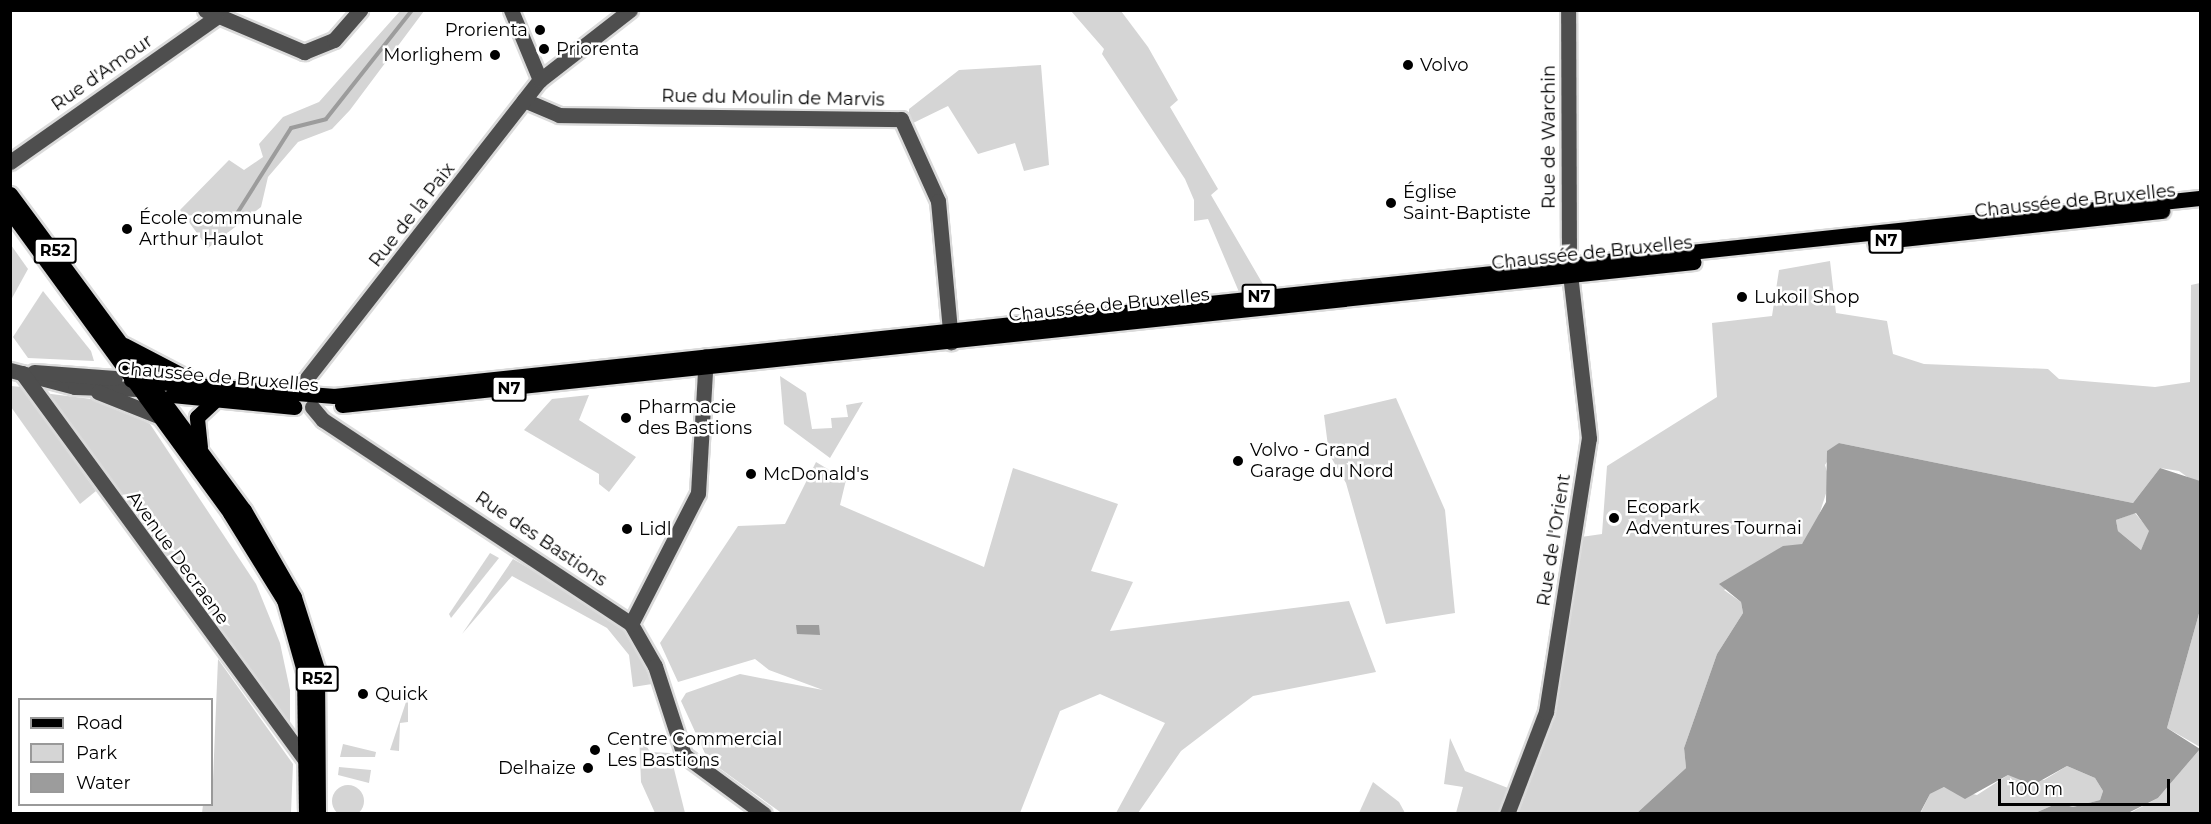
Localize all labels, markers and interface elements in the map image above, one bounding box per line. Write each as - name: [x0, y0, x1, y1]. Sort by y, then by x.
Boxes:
- place label: Prorienta: [445, 19, 528, 41]
- marker: Prorienta: [533, 23, 547, 37]
- street label: Rue d'Amour: [47, 30, 157, 116]
- place label: Priorenta: [556, 38, 639, 60]
- marker: Priorenta: [537, 42, 551, 56]
- place label: Morlighem: [383, 44, 483, 66]
- marker: Morlighem: [488, 48, 502, 62]
- place label: Volvo: [1420, 54, 1468, 76]
- marker: Volvo: [1401, 58, 1415, 72]
- street label: Rue de Warchin: [1538, 65, 1560, 209]
- street label: Rue du Moulin de Marvis: [661, 85, 885, 111]
- street label: Rue de la Paix: [365, 159, 459, 271]
- street label: Chaussée de Bruxelles: [1973, 180, 2177, 222]
- place label: Église Saint-Baptiste: [1403, 182, 1531, 224]
- marker: Église Saint-Baptiste: [1384, 196, 1398, 210]
- place label: École communale Arthur Haulot: [139, 208, 303, 250]
- marker: École communale Arthur Haulot: [120, 222, 134, 236]
- road number: N7: [1868, 228, 1904, 254]
- street label: Chaussée de Bruxelles: [1490, 232, 1694, 274]
- road number: R52: [32, 238, 78, 264]
- street label: Chaussée de Bruxelles: [1007, 284, 1211, 326]
- road number: N7: [1241, 284, 1277, 310]
- place label: Lukoil Shop: [1754, 286, 1859, 308]
- marker: Lukoil Shop: [1735, 290, 1749, 304]
- street label: Chaussée de Bruxelles: [117, 357, 319, 397]
- road number: N7: [491, 376, 527, 402]
- place label: Pharmacie des Bastions: [638, 397, 752, 440]
- marker: Pharmacie des Bastions: [619, 411, 633, 425]
- place label: Volvo - Grand Garage du Nord: [1250, 440, 1394, 482]
- marker: Volvo - Grand Garage du Nord: [1231, 454, 1245, 468]
- place label: McDonald's: [763, 463, 869, 485]
- marker: McDonald's: [744, 467, 758, 481]
- street label: Rue de l'Orient: [1533, 472, 1575, 608]
- street label: Avenue Decraene: [122, 487, 234, 629]
- street label: Rue des Bastions: [471, 487, 611, 591]
- place label: Ecopark Adventures Tournai: [1626, 497, 1802, 540]
- marker: Ecopark Adventures Tournai: [1607, 511, 1621, 525]
- place label: Lidl: [639, 518, 671, 540]
- marker: Lidl: [620, 522, 634, 536]
- road number: R52: [294, 666, 340, 692]
- place label: Quick: [375, 683, 428, 705]
- marker: Quick: [356, 687, 370, 701]
- legend: [18, 698, 213, 806]
- text: Road: [76, 712, 123, 734]
- place label: Centre Commercial Les Bastions: [607, 729, 782, 771]
- text: Park: [76, 742, 117, 764]
- marker: Centre Commercial Les Bastions: [588, 743, 602, 757]
- place label: Delhaize: [498, 757, 576, 779]
- marker: Delhaize: [581, 761, 595, 775]
- scale bar: [2001, 767, 2174, 805]
- text: Water: [76, 772, 131, 794]
- text: 100 m: [2009, 778, 2063, 800]

